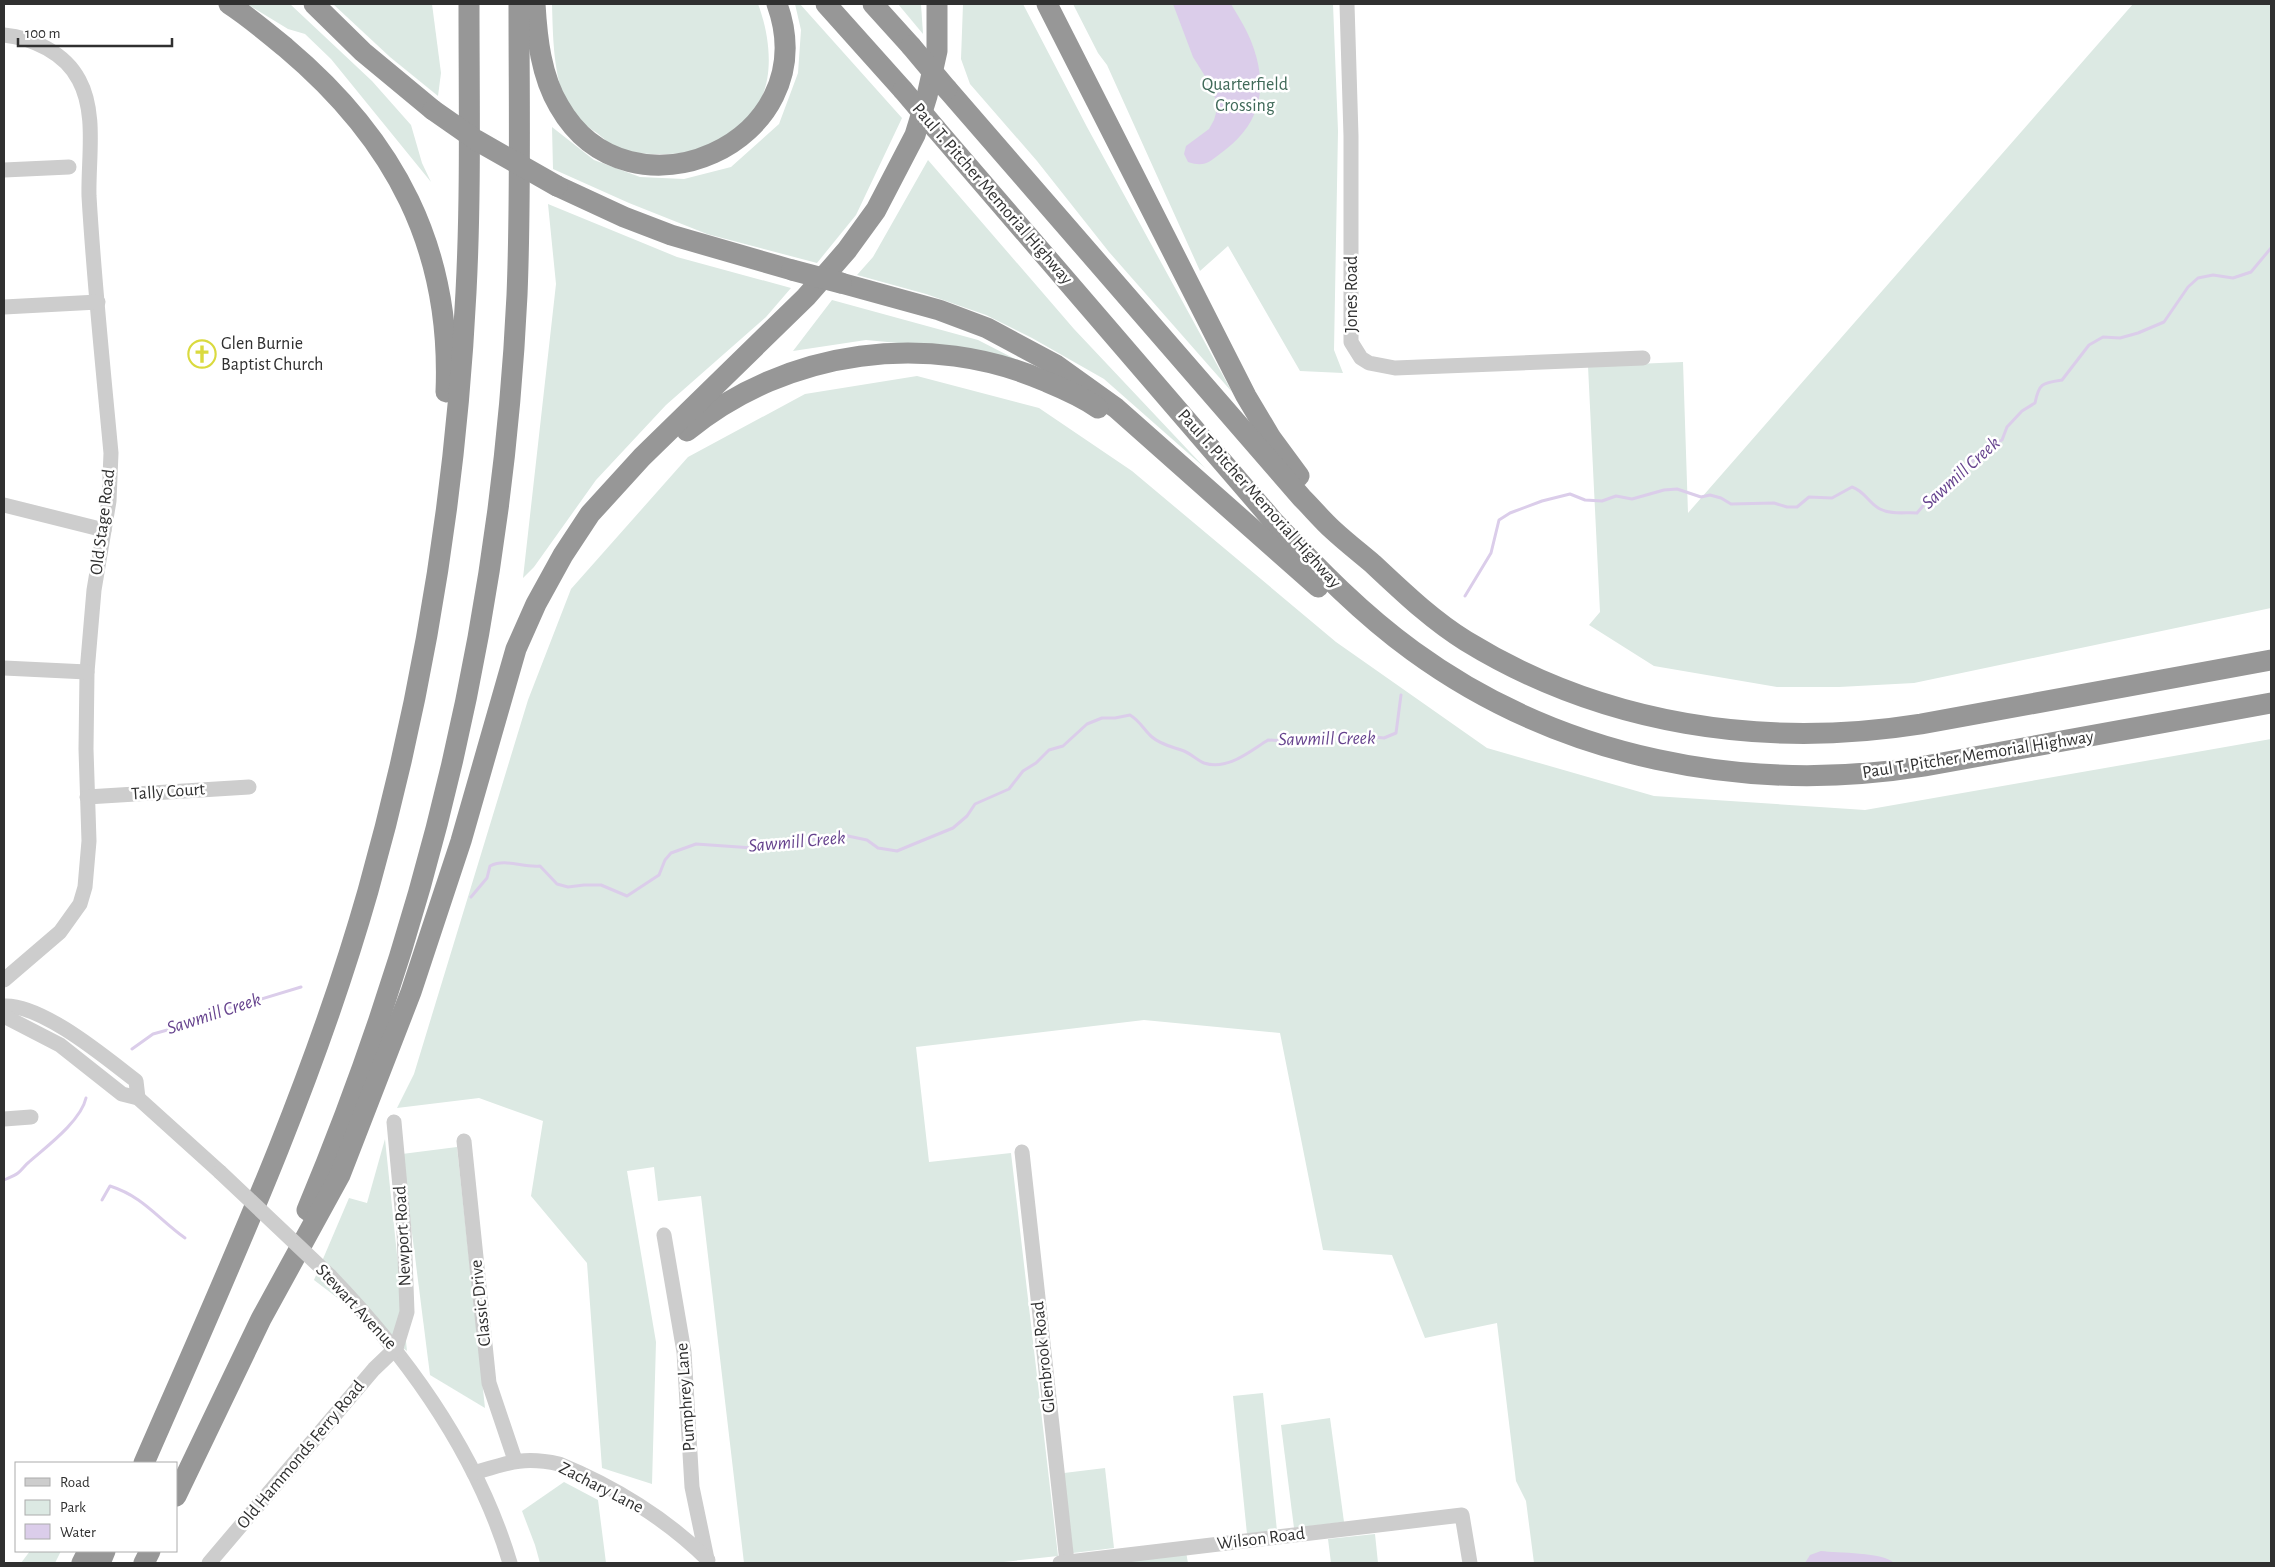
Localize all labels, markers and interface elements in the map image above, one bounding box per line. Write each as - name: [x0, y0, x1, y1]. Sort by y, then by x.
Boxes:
- scale bar: [18, 15, 171, 47]
- text: 100 m: [25, 26, 60, 41]
- park label: Quarterfield Crossing: [1202, 76, 1288, 115]
- street label: Paul T. Pitcher Memorial Highway: [908, 100, 1076, 288]
- street label: Jones Road: [1343, 256, 1361, 332]
- place label: Glen Burnie Baptist Church: [221, 335, 323, 374]
- church icon: Glen Burnie Baptist Church: [187, 339, 217, 369]
- street label: Paul T. Pitcher Memorial Highway: [1174, 406, 1344, 592]
- water label: Sawmill Creek: [1918, 433, 2004, 513]
- street label: Old Stage Road: [88, 468, 118, 576]
- street label: Paul T. Pitcher Memorial Highway: [1861, 728, 2095, 782]
- water label: Sawmill Creek: [1278, 729, 1376, 749]
- street label: Tally Court: [131, 780, 206, 804]
- water label: Sawmill Creek: [748, 828, 847, 856]
- water label: Sawmill Creek: [165, 990, 264, 1038]
- street label: Newport Road: [391, 1185, 415, 1287]
- street label: Classic Drive: [467, 1259, 495, 1347]
- street label: Stewart Avenue: [312, 1261, 400, 1353]
- street label: Glenbrook Road: [1029, 1300, 1059, 1414]
- street label: Pumphrey Lane: [673, 1342, 699, 1452]
- street label: Old Hammonds Ferry Road: [234, 1377, 368, 1533]
- street label: Zachary Lane: [556, 1459, 646, 1517]
- legend: [15, 1462, 178, 1552]
- text: Road: [60, 1475, 90, 1490]
- text: Park: [60, 1500, 86, 1515]
- text: Water: [60, 1525, 96, 1540]
- street label: Wilson Road: [1216, 1525, 1306, 1553]

